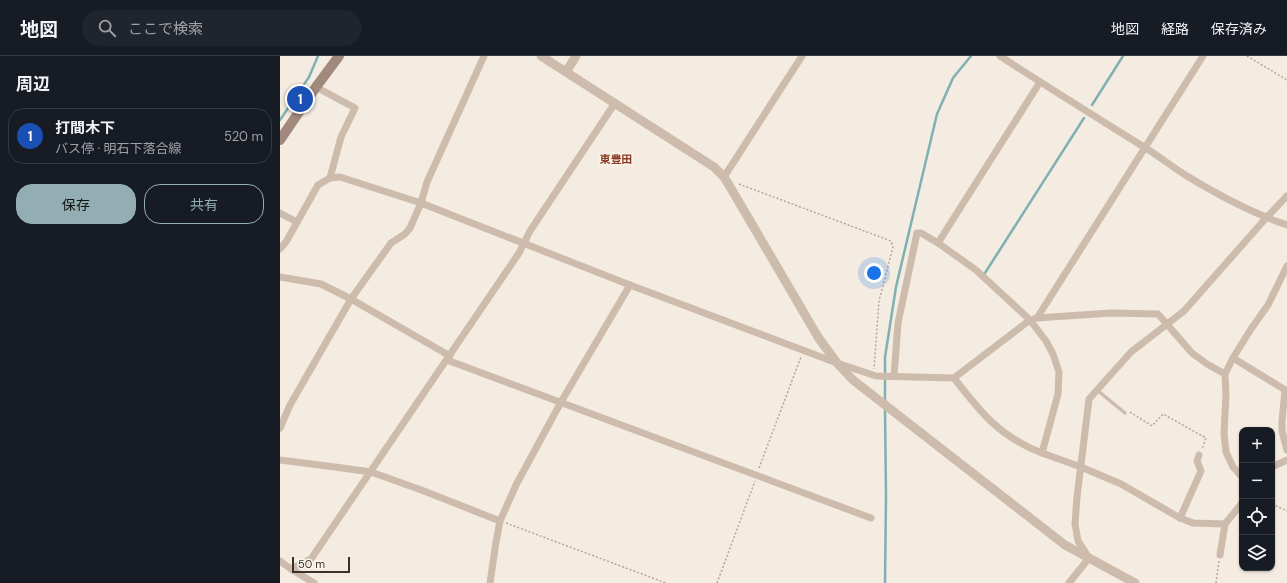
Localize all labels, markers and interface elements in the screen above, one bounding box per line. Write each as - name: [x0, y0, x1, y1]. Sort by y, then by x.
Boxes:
- search box: [82, 10, 362, 46]
- text: 地図: [20, 17, 58, 42]
- icon: search: [96, 17, 118, 39]
- text: ここで検索: [128, 19, 203, 39]
- text: 地図: [1111, 20, 1139, 38]
- text: 経路: [1161, 20, 1189, 38]
- text: 保存済み: [1211, 20, 1267, 38]
- text: 周辺: [16, 73, 50, 95]
- pin: 1: [287, 84, 313, 114]
- text: 打間木下: [55, 118, 115, 138]
- text: 1: [28, 128, 32, 145]
- text: 520 m: [224, 128, 263, 145]
- text: バス停 · 明石下落合線: [55, 140, 182, 157]
- district label: 東豊田: [600, 152, 633, 166]
- button: 保存: [16, 184, 136, 224]
- button: 共有: [144, 184, 264, 224]
- your location: [864, 263, 884, 283]
- map controls: [1239, 427, 1275, 571]
- button: +: [1239, 427, 1275, 463]
- button: −: [1239, 463, 1275, 499]
- button: locate: [1239, 499, 1275, 535]
- button: layers: [1239, 535, 1275, 571]
- scale bar: [292, 555, 350, 574]
- text: 50 m: [298, 557, 325, 571]

